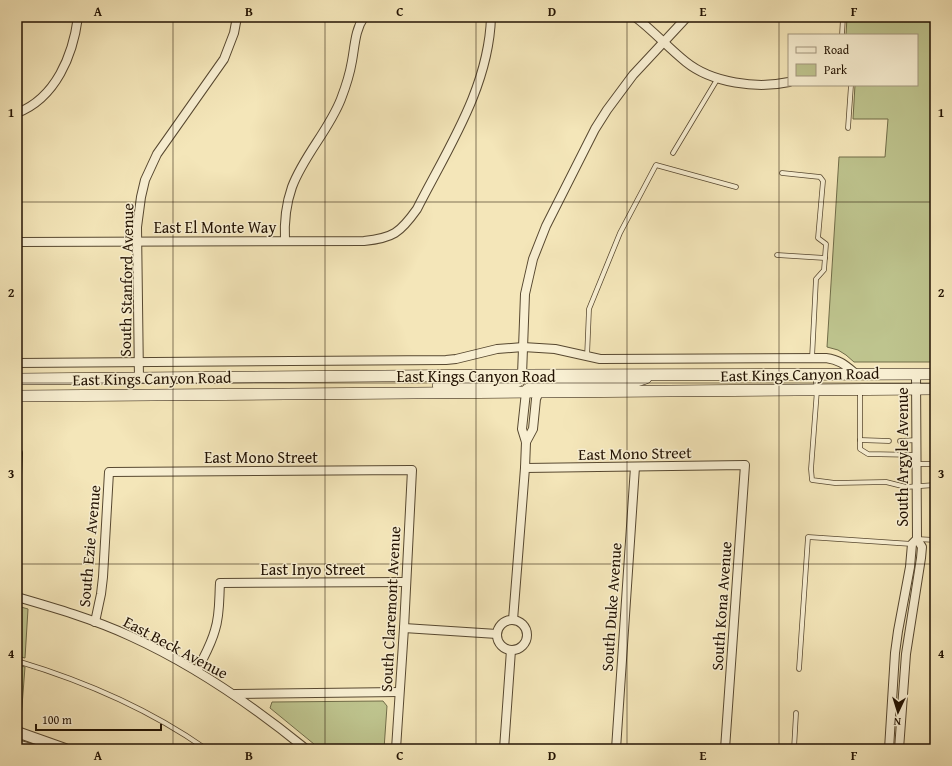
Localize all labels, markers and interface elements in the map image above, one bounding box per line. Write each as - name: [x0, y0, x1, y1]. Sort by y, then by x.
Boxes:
- text: A: [94, 2, 103, 21]
- text: B: [245, 2, 253, 21]
- text: C: [396, 2, 404, 21]
- text: D: [548, 2, 556, 21]
- text: E: [700, 2, 707, 21]
- text: F: [851, 2, 858, 21]
- legend: [788, 34, 918, 86]
- text: Road: [824, 41, 850, 58]
- text: Park: [824, 61, 848, 78]
- text: 1: [8, 103, 14, 122]
- text: 1: [938, 103, 944, 122]
- street label: South Stanford Avenue: [113, 203, 139, 357]
- street label: East El Monte Way: [154, 215, 276, 239]
- text: 2: [8, 283, 15, 302]
- text: 2: [938, 283, 945, 302]
- street label: East Kings Canyon Road: [720, 361, 880, 387]
- street label: East Kings Canyon Road: [397, 364, 556, 388]
- street label: East Kings Canyon Road: [72, 365, 232, 391]
- street label: South Argyle Avenue: [890, 387, 914, 527]
- street label: East Mono Street: [578, 440, 692, 466]
- street label: East Mono Street: [204, 445, 318, 469]
- text: 3: [8, 464, 14, 483]
- text: 3: [938, 464, 944, 483]
- street label: South Ezie Avenue: [72, 484, 106, 608]
- street label: South Claremont Avenue: [374, 526, 406, 692]
- street label: South Kona Avenue: [705, 540, 737, 672]
- street label: South Duke Avenue: [595, 542, 627, 672]
- street label: East Inyo Street: [261, 557, 366, 581]
- street label: East Beck Avenue: [119, 609, 233, 685]
- text: 4: [8, 644, 15, 663]
- text: 4: [938, 644, 945, 663]
- north arrow: [878, 692, 918, 732]
- scale bar: [36, 706, 161, 732]
- text: 100 m: [42, 711, 72, 728]
- text: N: [892, 714, 902, 730]
- text: A: [94, 746, 103, 765]
- text: B: [245, 746, 253, 765]
- text: C: [396, 746, 404, 765]
- text: D: [548, 746, 556, 765]
- text: E: [700, 746, 707, 765]
- text: F: [851, 746, 858, 765]

